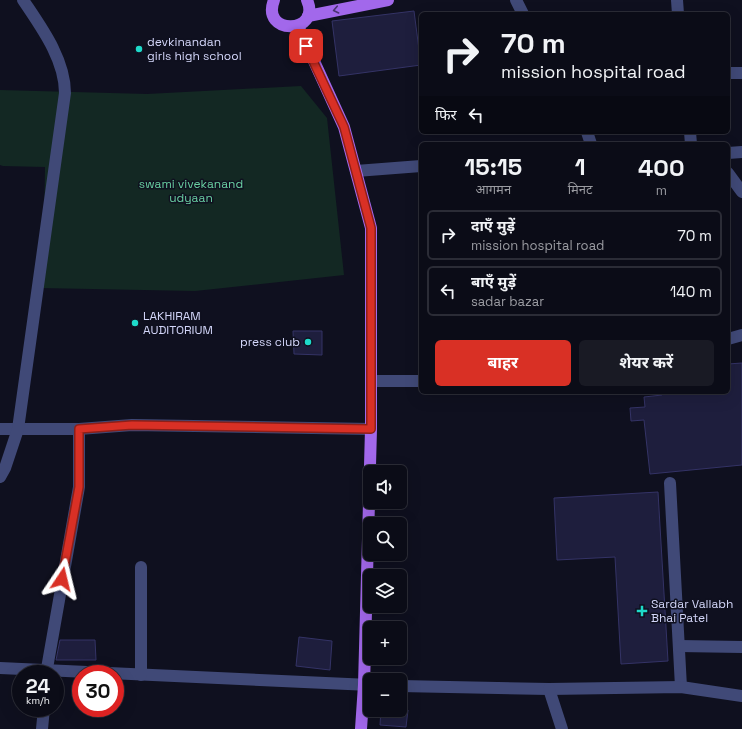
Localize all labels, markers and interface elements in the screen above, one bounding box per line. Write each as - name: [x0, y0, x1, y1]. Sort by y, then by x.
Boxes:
- one-way arrow: [333, 6, 339, 14]
- text: 70 m: [501, 25, 566, 61]
- icon: right: [435, 28, 487, 80]
- pin: [289, 29, 323, 63]
- place label: devkinandan girls high school: [147, 34, 242, 64]
- icon: arrive: [295, 35, 317, 57]
- marker: devkinandan girls high school: [134, 44, 144, 54]
- text: mission hospital road: [501, 60, 686, 83]
- icon: left: [465, 104, 487, 126]
- text: फिर: [435, 105, 457, 124]
- text: 15:15: [465, 151, 522, 182]
- text: 1: [575, 151, 586, 182]
- text: 400: [638, 152, 684, 183]
- park label: swami vivekanand udyaan: [139, 176, 243, 206]
- text: आगमन: [476, 181, 511, 198]
- text: मिनट: [568, 181, 593, 198]
- text: m: [656, 182, 667, 199]
- text: दाएँ मुड़ें: [471, 216, 515, 235]
- icon: right: [437, 224, 459, 246]
- text: 70 m: [677, 226, 712, 245]
- text: mission hospital road: [471, 237, 604, 254]
- text: बाएँ मुड़ें: [471, 272, 516, 291]
- icon: left: [437, 280, 459, 302]
- text: 140 m: [670, 282, 712, 301]
- text: sadar bazar: [471, 293, 544, 310]
- place label: LAKHIRAM AUDITORIUM: [143, 308, 213, 338]
- marker: LAKHIRAM AUDITORIUM: [130, 318, 140, 328]
- place label: press club: [240, 334, 300, 350]
- marker: press club: [303, 337, 313, 347]
- button: बाहर: [435, 340, 571, 386]
- button: शेयर करें: [579, 340, 714, 386]
- map controls: [363, 465, 407, 717]
- button: sound: [363, 465, 407, 509]
- button: search: [363, 517, 407, 561]
- position arrow: [41, 558, 83, 600]
- button: layers: [363, 569, 407, 613]
- place label: Sardar Vallabh Bhai Patel: [651, 596, 733, 626]
- marker: Sardar Vallabh Bhai Patel: [636, 605, 648, 617]
- button: +: [363, 621, 407, 665]
- speed limit sign: 30: [72, 665, 124, 717]
- text: 24: [26, 673, 50, 699]
- button: −: [363, 673, 407, 717]
- text: km/h: [26, 694, 50, 707]

